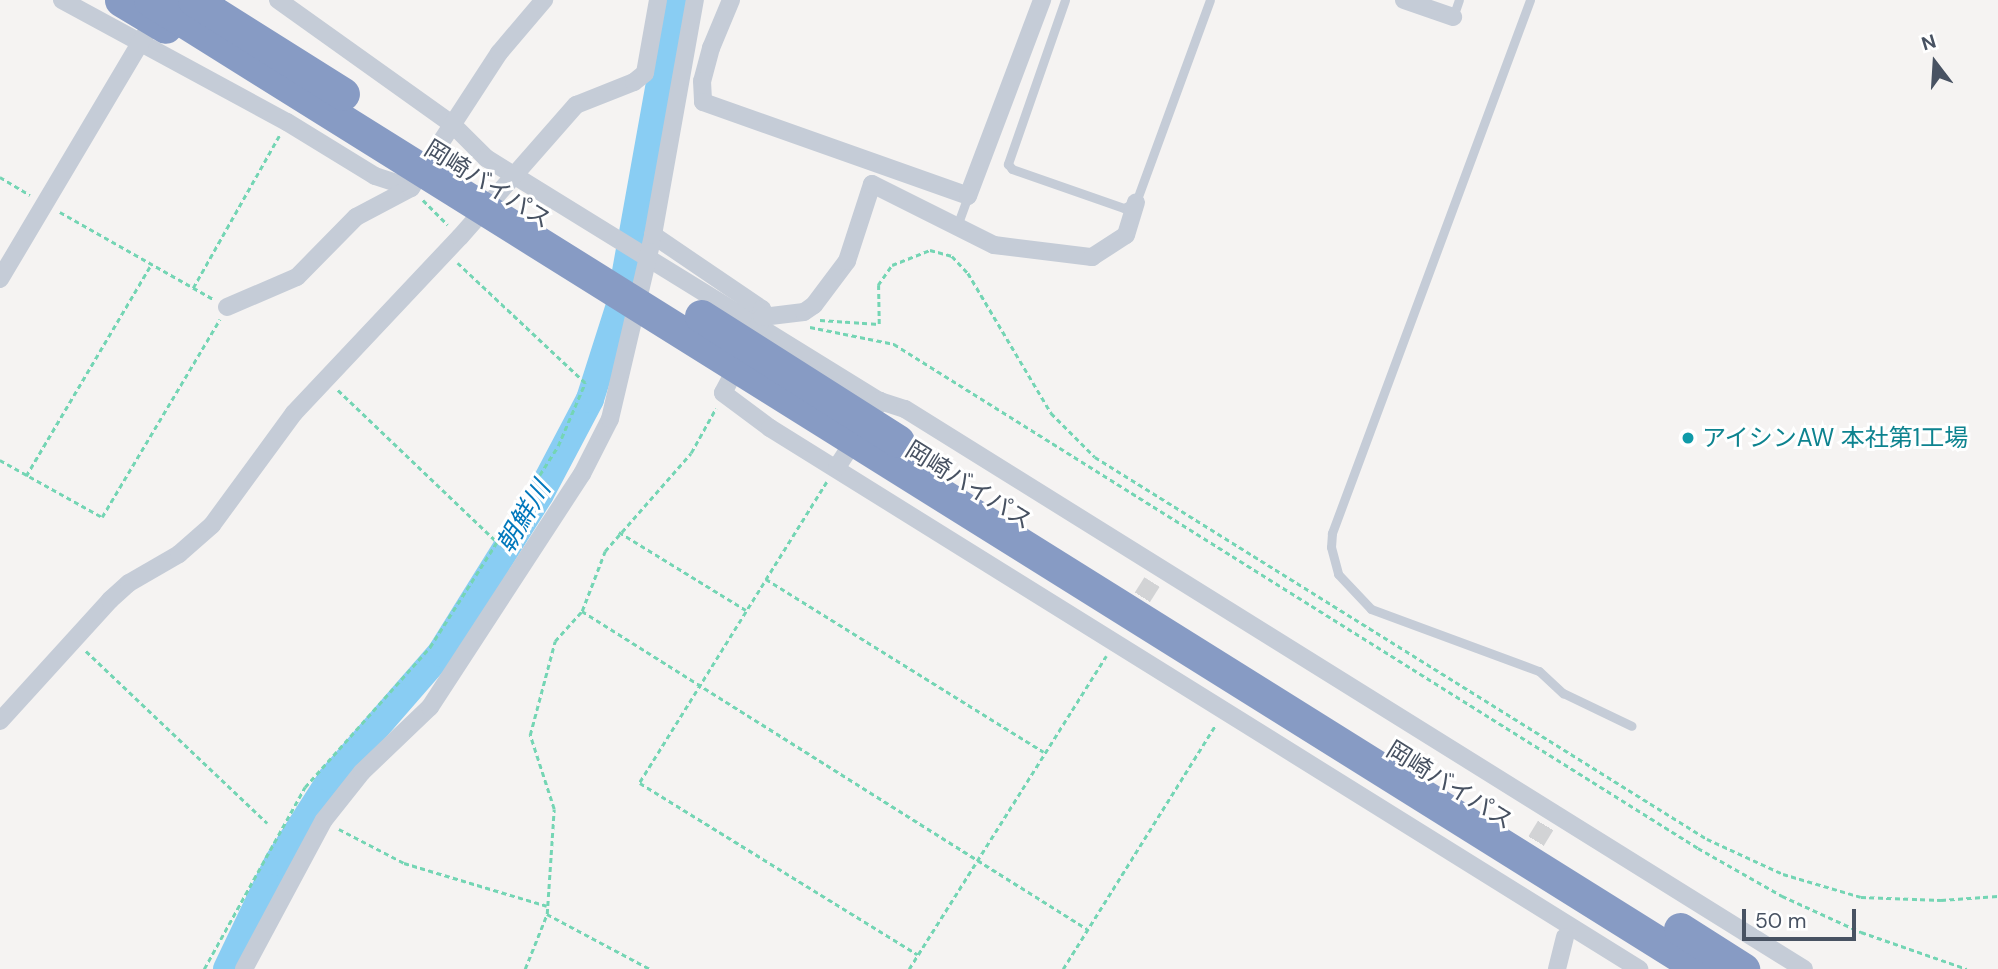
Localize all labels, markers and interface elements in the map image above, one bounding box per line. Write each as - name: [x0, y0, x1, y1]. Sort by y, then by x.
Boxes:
- north arrow: [1900, 28, 1970, 98]
- text: N: [1918, 28, 1939, 56]
- street label: 岡崎バイパス: [419, 134, 557, 234]
- place label: アイシンAW 本社第1工場: [1702, 424, 1969, 452]
- marker: アイシンAW 本社第1工場: [1680, 430, 1696, 446]
- street label: 岡崎バイパス: [900, 435, 1038, 535]
- water label: 朝鮮川: [491, 476, 557, 558]
- street label: 岡崎バイパス: [1381, 735, 1519, 835]
- scale bar: [1746, 895, 1860, 939]
- text: 50 m: [1755, 907, 1806, 935]

